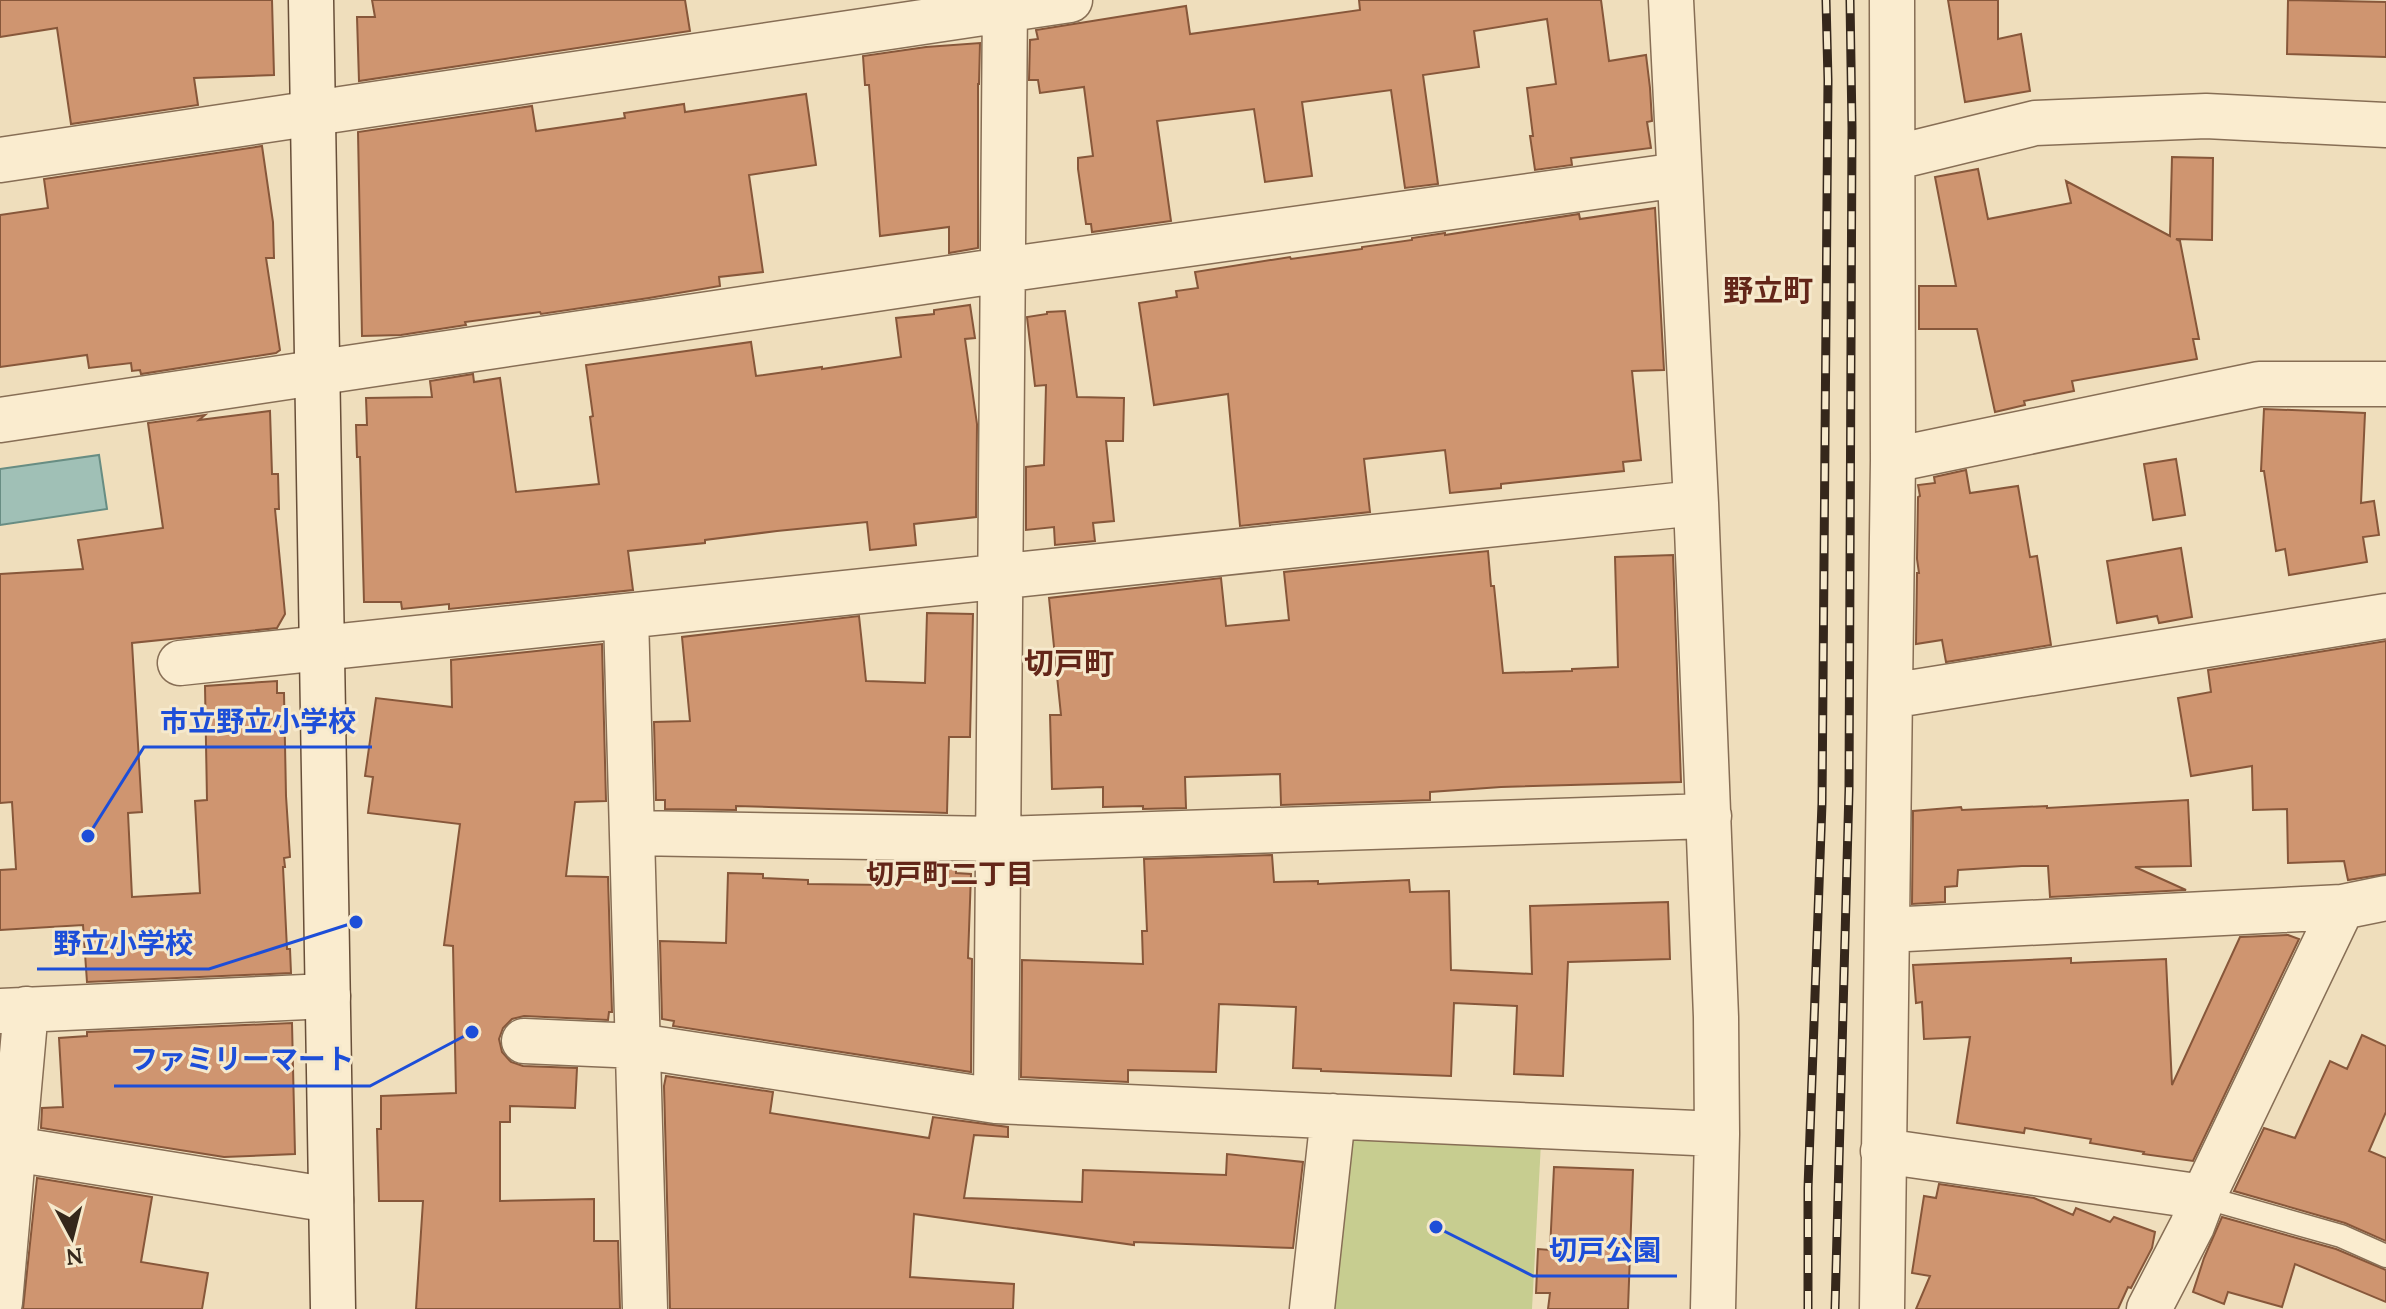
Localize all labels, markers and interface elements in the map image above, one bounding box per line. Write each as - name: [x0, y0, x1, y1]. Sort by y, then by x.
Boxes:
- district label: 野立町: [1723, 271, 1813, 309]
- district label: 切戸町: [1024, 644, 1114, 682]
- callout: 市立野立小学校: [144, 695, 372, 747]
- text: 市立野立小学校: [160, 703, 356, 739]
- district label: 切戸町二丁目: [866, 856, 1034, 892]
- callout: 野立小学校: [37, 917, 209, 969]
- text: 野立小学校: [53, 925, 193, 961]
- callout: ファミリーマート: [114, 1034, 370, 1086]
- text: ファミリーマート: [130, 1041, 354, 1077]
- north arrow: [32, 1197, 112, 1277]
- callout: 切戸公園: [1533, 1224, 1677, 1276]
- text: 切戸公園: [1549, 1232, 1661, 1268]
- text: N: [64, 1242, 85, 1272]

